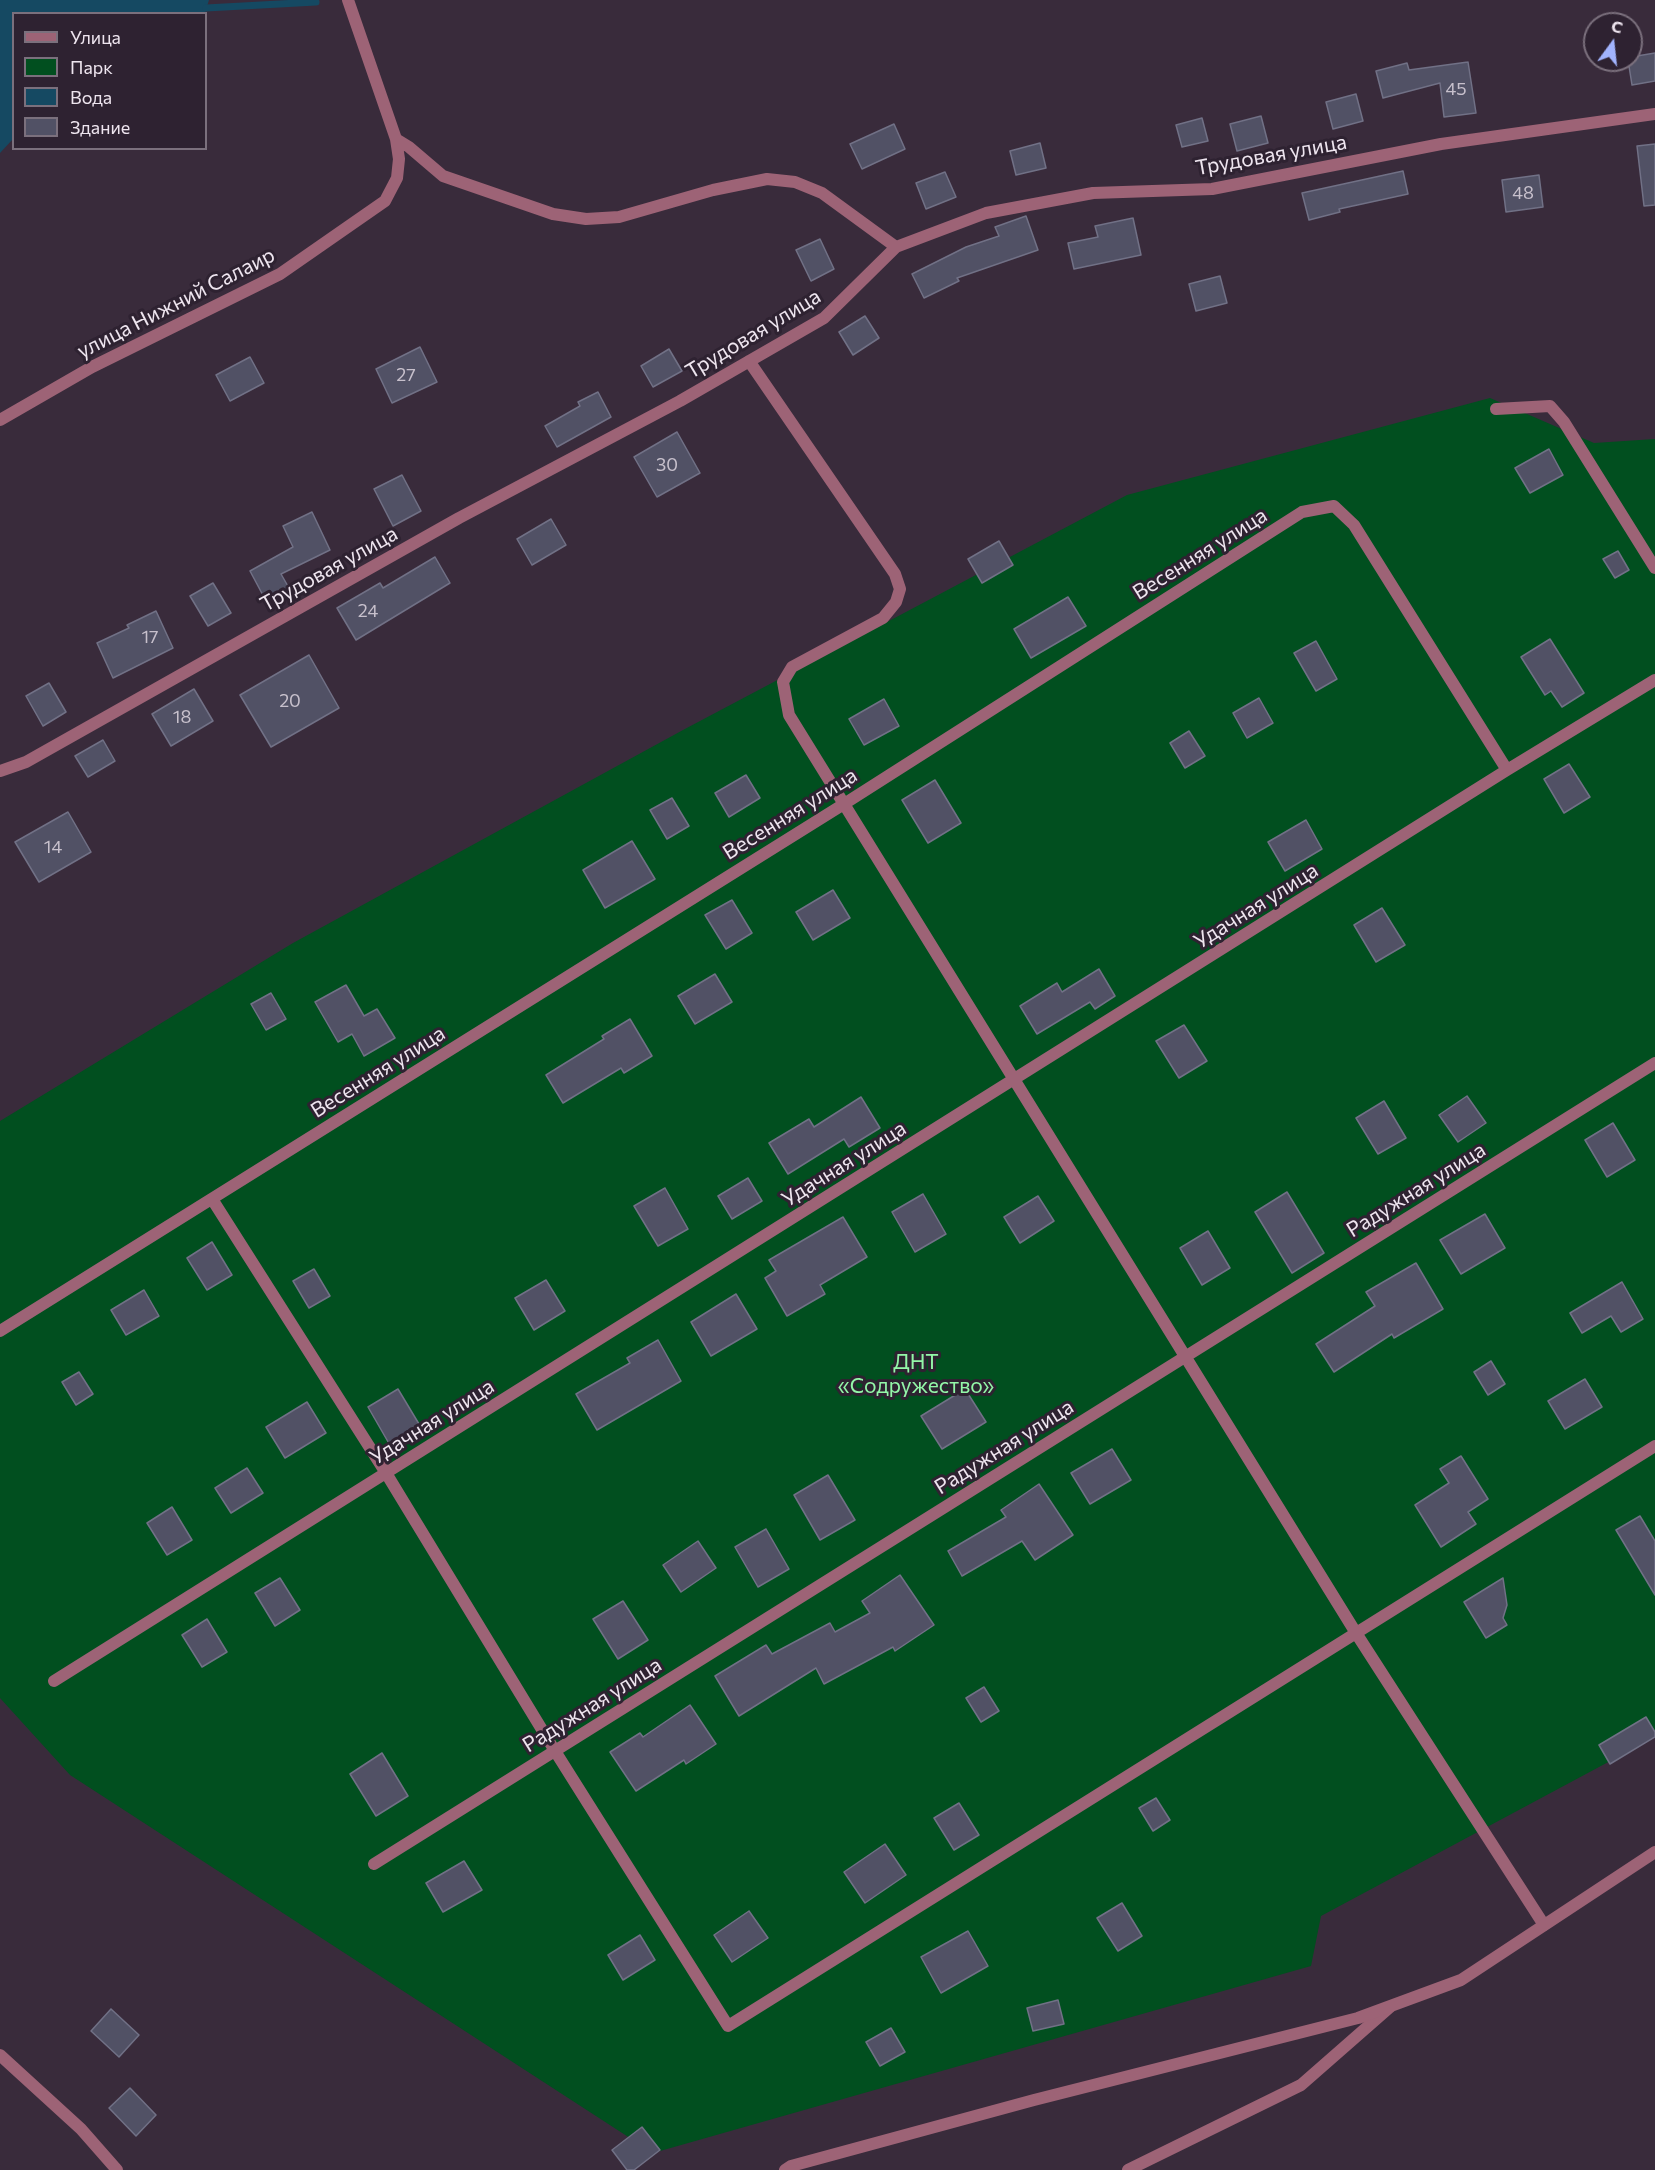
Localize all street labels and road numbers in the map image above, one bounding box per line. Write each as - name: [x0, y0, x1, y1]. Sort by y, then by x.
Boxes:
- street label: Трудовая улица: [1193, 129, 1349, 181]
- street label: улица Нижний Салаир: [73, 242, 279, 364]
- street label: Трудовая улица: [681, 284, 825, 384]
- street label: Весенняя улица: [1128, 503, 1272, 605]
- street label: Трудовая улица: [256, 521, 402, 617]
- street label: Весенняя улица: [718, 763, 862, 865]
- street label: Удачная улица: [1189, 858, 1323, 954]
- street label: Весенняя улица: [306, 1021, 450, 1123]
- street label: Удачная улица: [777, 1116, 911, 1212]
- street label: Радужная улица: [1342, 1137, 1490, 1243]
- street label: Удачная улица: [365, 1374, 499, 1470]
- street label: Радужная улица: [930, 1394, 1078, 1500]
- street label: Радужная улица: [518, 1652, 666, 1758]

